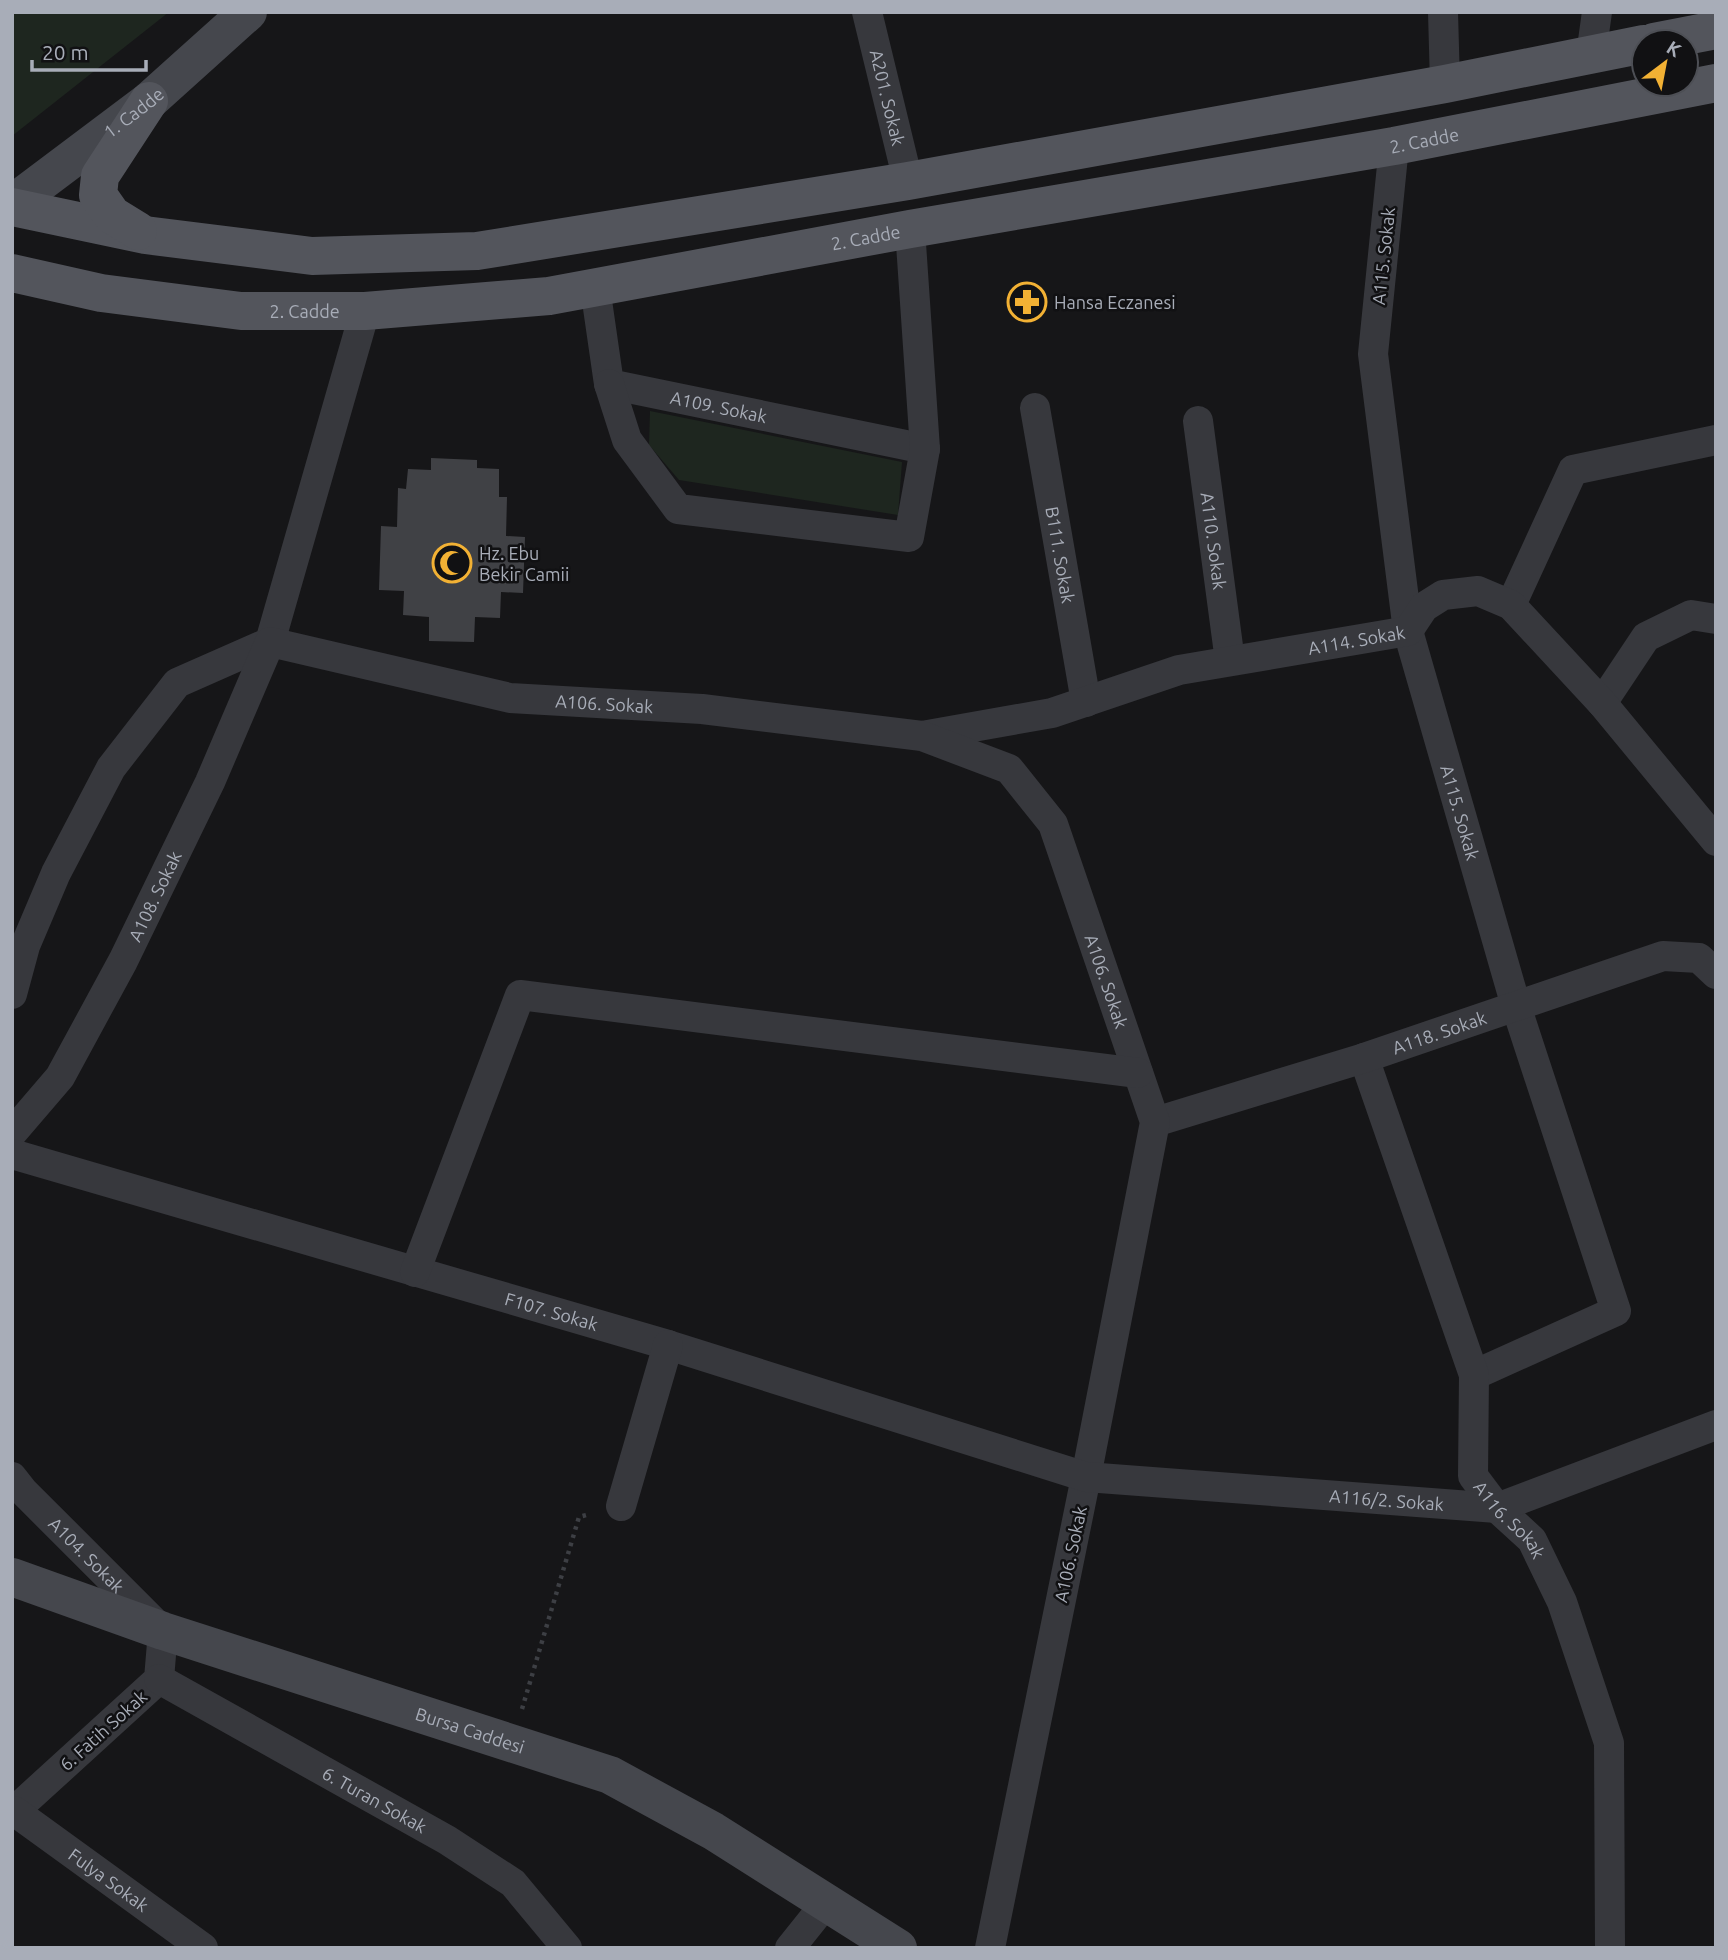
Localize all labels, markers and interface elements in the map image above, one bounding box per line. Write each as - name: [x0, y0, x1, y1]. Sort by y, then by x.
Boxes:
- scale bar: [32, 28, 145, 72]
- north arrow: [1630, 28, 1700, 98]
- text: K: [1663, 36, 1686, 61]
- text: 20 m: [42, 40, 89, 64]
- street label: A201. Sokak: [866, 47, 909, 148]
- street label: 1. Cadde: [99, 83, 167, 142]
- street label: 2. Cadde: [1388, 124, 1461, 157]
- street label: A115. Sokak: [1368, 206, 1398, 306]
- street label: 2. Cadde: [829, 221, 902, 253]
- pharmacy icon: Hansa Eczanesi: [1006, 281, 1048, 323]
- place label: Hansa Eczanesi: [1054, 292, 1176, 312]
- street label: 2. Cadde: [270, 301, 340, 321]
- street label: A109. Sokak: [669, 387, 769, 426]
- street label: A110. Sokak: [1198, 491, 1230, 591]
- street label: B111. Sokak: [1042, 505, 1079, 605]
- mosque icon: Hz. Ebu Bekir Camii: [431, 542, 473, 584]
- place label: Hz. Ebu Bekir Camii: [479, 543, 569, 584]
- street label: A114. Sokak: [1306, 622, 1406, 658]
- street label: A106. Sokak: [555, 691, 654, 716]
- street label: A115. Sokak: [1437, 762, 1483, 862]
- street label: A108. Sokak: [124, 848, 185, 945]
- street label: A106. Sokak: [1081, 931, 1132, 1031]
- street label: A118. Sokak: [1389, 1007, 1489, 1058]
- street label: F107. Sokak: [503, 1288, 600, 1334]
- street label: A116. Sokak: [1470, 1477, 1549, 1562]
- street label: A116/2. Sokak: [1329, 1485, 1445, 1514]
- street label: A106. Sokak: [1050, 1504, 1090, 1604]
- street label: A104. Sokak: [45, 1513, 129, 1597]
- street label: 6. Fatih Sokak: [55, 1686, 151, 1774]
- street label: Bursa Caddesi: [413, 1703, 527, 1757]
- street label: 6. Turan Sokak: [319, 1762, 430, 1837]
- street label: Fulya Sokak: [65, 1844, 153, 1915]

